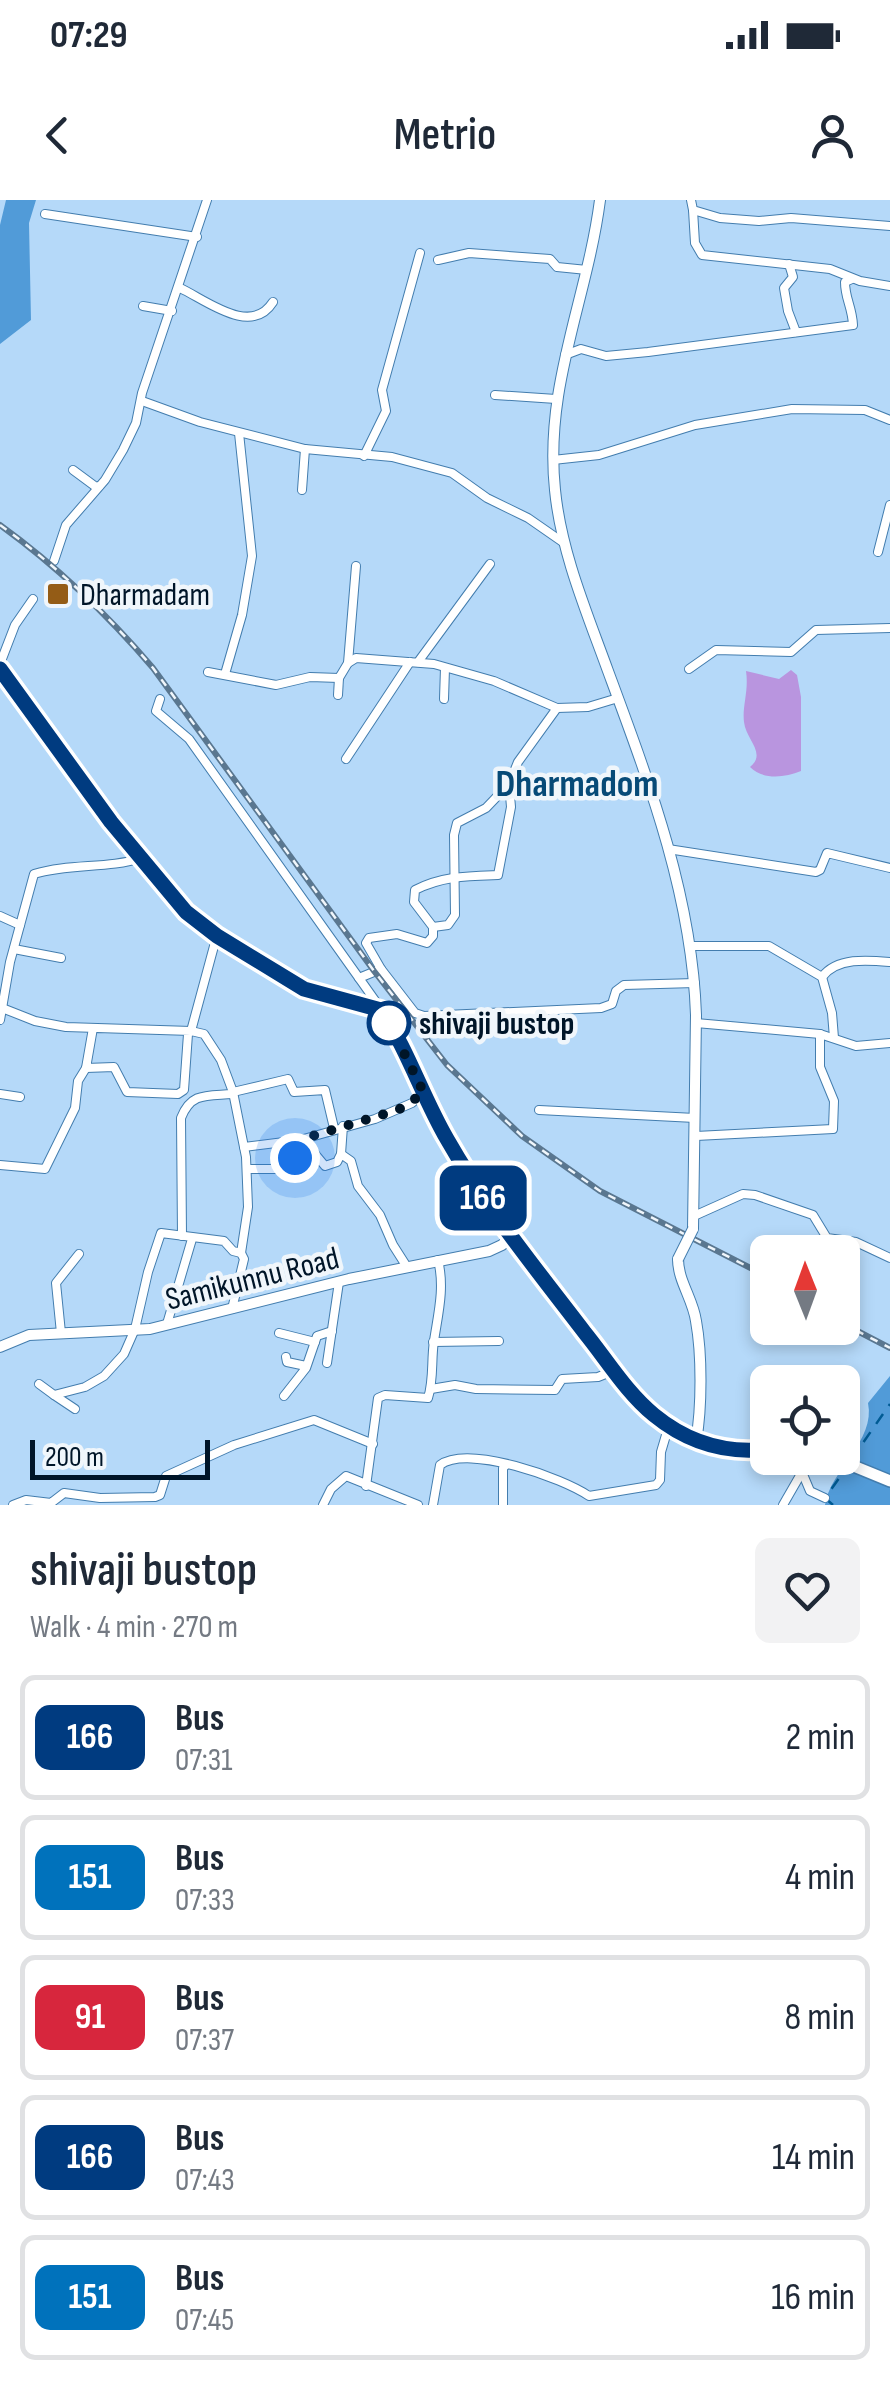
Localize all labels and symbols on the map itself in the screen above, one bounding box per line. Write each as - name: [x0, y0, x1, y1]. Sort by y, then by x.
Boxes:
- place label: Dharmadam: [80, 576, 210, 615]
- marker: Dharmadam: [45, 581, 71, 607]
- district label: Dharmadom: [496, 762, 658, 807]
- marker: shivaji bustop: [368, 1002, 410, 1044]
- place label: shivaji bustop: [419, 1005, 574, 1044]
- your location: [270, 1133, 320, 1183]
- line badge: 166: [426, 1166, 540, 1230]
- north arrow: [750, 1235, 860, 1345]
- street label: Samikunnu Road: [162, 1239, 343, 1320]
- scale bar: [30, 1435, 210, 1480]

